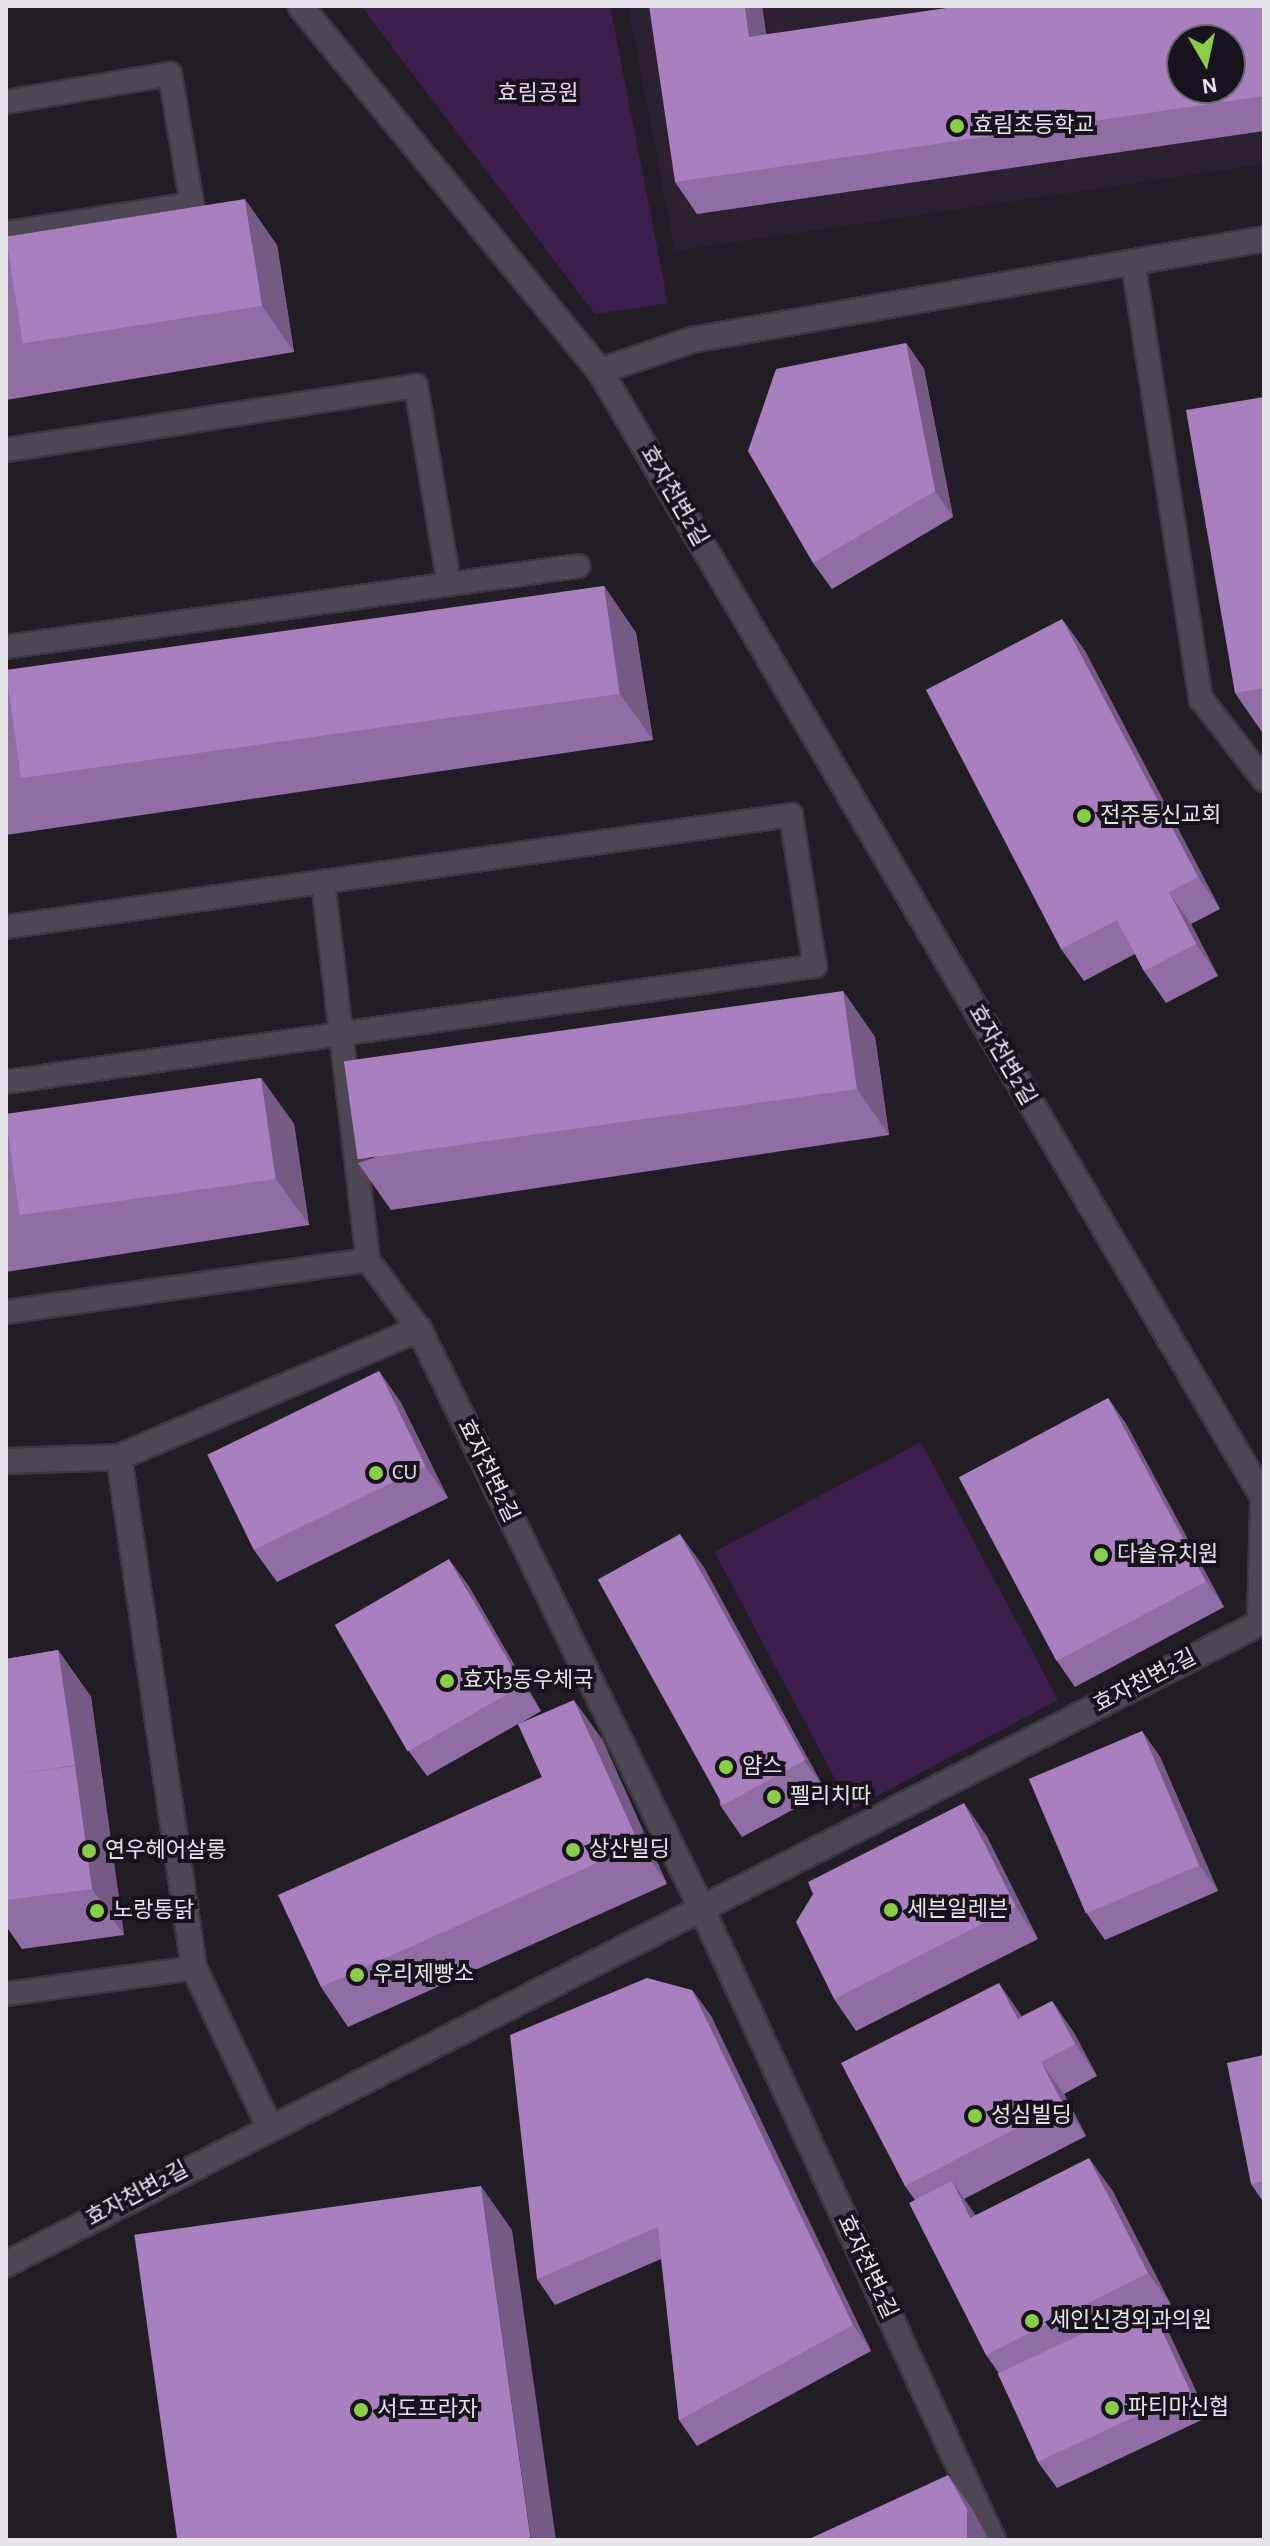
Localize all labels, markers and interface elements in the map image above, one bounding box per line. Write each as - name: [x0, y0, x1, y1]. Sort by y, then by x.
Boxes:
- north arrow: [1166, 24, 1246, 104]
- text: N: [1200, 74, 1219, 98]
- park label: 효림공원: [498, 81, 578, 107]
- place label: 효림초등학교: [973, 113, 1094, 139]
- marker: 효림초등학교: [948, 117, 966, 135]
- street label: 효자천변2길: [635, 441, 713, 551]
- place label: 전주동신교회: [1100, 803, 1221, 829]
- marker: 전주동신교회: [1075, 807, 1093, 825]
- street label: 효자천변2길: [963, 1000, 1041, 1110]
- street label: 효자천변2길: [452, 1415, 524, 1527]
- place label: CU: [392, 1460, 417, 1486]
- marker: CU: [367, 1464, 385, 1482]
- place label: 다솔유치원: [1117, 1542, 1218, 1568]
- marker: 다솔유치원: [1092, 1546, 1110, 1564]
- street label: 효자천변2길: [1089, 1644, 1201, 1718]
- place label: 효자3동우체국: [463, 1668, 594, 1694]
- marker: 효자3동우체국: [438, 1672, 456, 1690]
- place label: 얌스: [742, 1754, 782, 1780]
- marker: 얌스: [717, 1758, 735, 1776]
- place label: 펠리치따: [790, 1784, 871, 1810]
- marker: 펠리치따: [765, 1788, 783, 1806]
- place label: 상산빌딩: [589, 1837, 670, 1863]
- place label: 연우헤어살롱: [105, 1838, 226, 1864]
- marker: 상산빌딩: [564, 1841, 582, 1859]
- marker: 연우헤어살롱: [80, 1842, 98, 1860]
- place label: 세븐일레븐: [907, 1897, 1008, 1923]
- place label: 노랑통닭: [113, 1898, 194, 1924]
- marker: 세븐일레븐: [882, 1901, 900, 1919]
- marker: 노랑통닭: [88, 1902, 106, 1920]
- place label: 우리제빵소: [373, 1962, 474, 1988]
- marker: 우리제빵소: [348, 1966, 366, 1984]
- place label: 성심빌딩: [991, 2103, 1072, 2129]
- marker: 성심빌딩: [966, 2107, 984, 2125]
- street label: 효자천변2길: [82, 2156, 192, 2232]
- street label: 효자천변2길: [832, 2211, 902, 2323]
- place label: 세인신경외과의원: [1050, 2308, 1212, 2334]
- marker: 세인신경외과의원: [1021, 2310, 1043, 2332]
- place label: 파티마신협: [1128, 2395, 1229, 2421]
- place label: 서도프라자: [377, 2397, 478, 2423]
- marker: 파티마신협: [1103, 2399, 1121, 2417]
- marker: 서도프라자: [352, 2401, 370, 2419]

